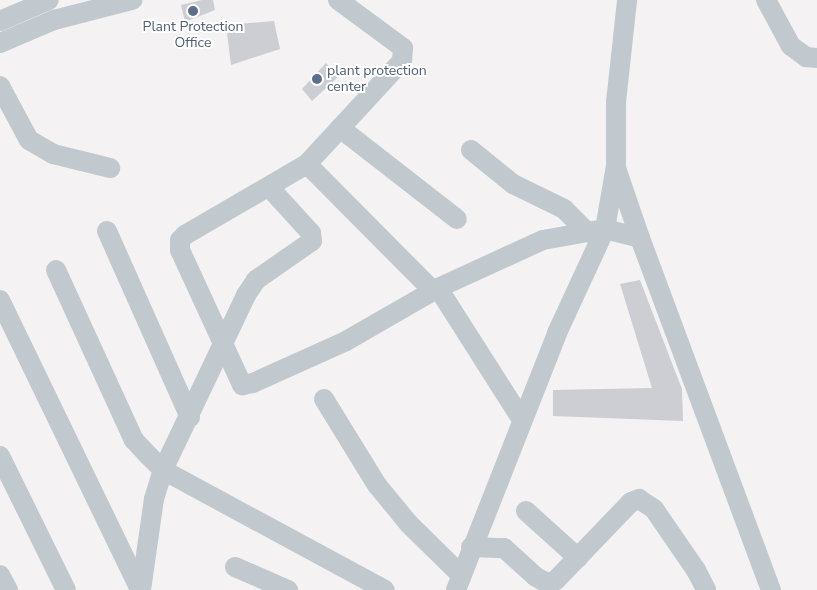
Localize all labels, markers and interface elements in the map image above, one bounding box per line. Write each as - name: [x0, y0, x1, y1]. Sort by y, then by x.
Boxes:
- marker: Plant Protection Office: [187, 5, 199, 17]
- place label: Plant Protection Office: [143, 19, 243, 52]
- place label: plant protection center: [327, 63, 427, 95]
- marker: plant protection center: [311, 73, 323, 85]

